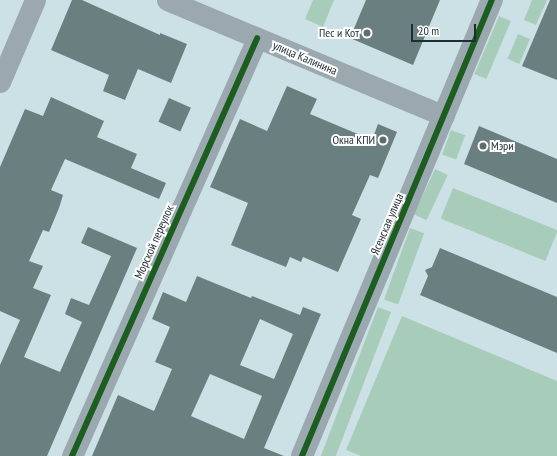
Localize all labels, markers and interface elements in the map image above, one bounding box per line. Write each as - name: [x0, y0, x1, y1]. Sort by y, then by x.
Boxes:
- scale bar: [413, 16, 478, 42]
- text: 20 m: [418, 23, 439, 38]
- place label: Пес и Кот: [319, 26, 359, 40]
- marker: Пес и Кот: [362, 28, 372, 38]
- street label: улица Калинина: [271, 38, 339, 78]
- place label: Окна КПИ: [332, 133, 375, 147]
- marker: Окна КПИ: [378, 135, 388, 145]
- place label: Мэри: [491, 139, 514, 153]
- marker: Мэри: [478, 141, 488, 151]
- street label: Ясенская улица: [368, 191, 406, 257]
- street label: Морской переулок: [131, 203, 177, 281]

